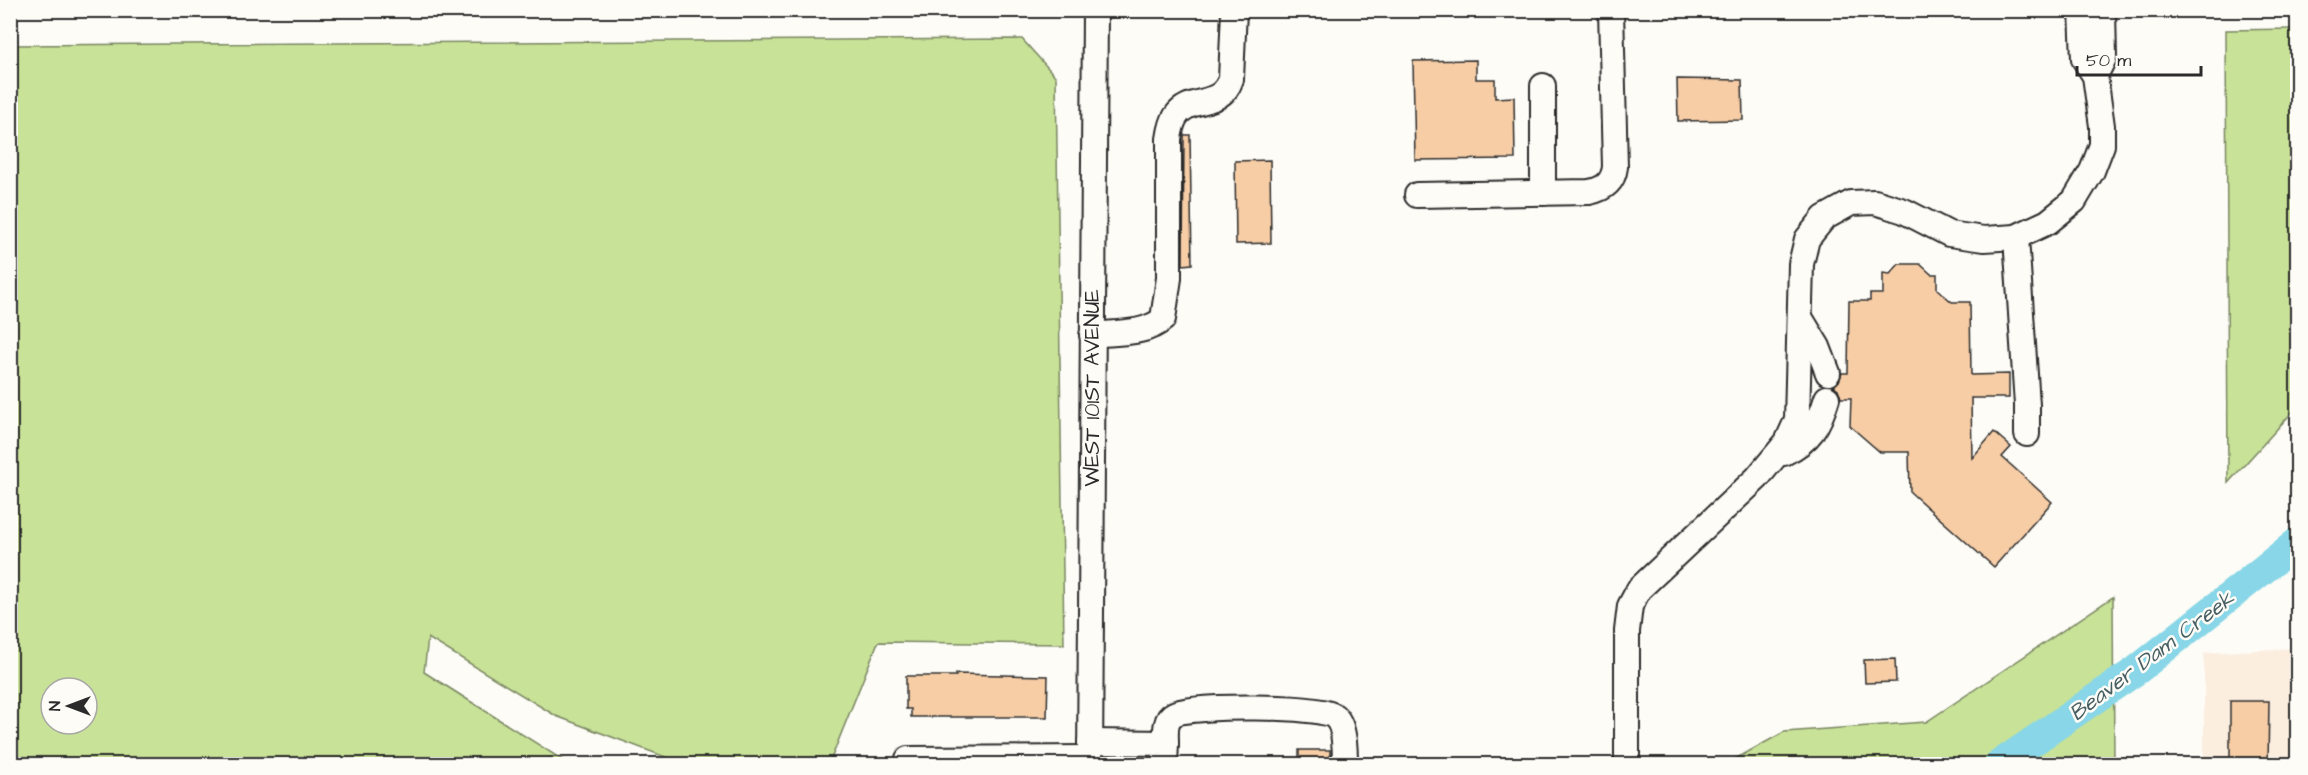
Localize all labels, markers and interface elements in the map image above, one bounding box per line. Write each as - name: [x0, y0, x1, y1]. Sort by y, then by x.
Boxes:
- scale bar: [2077, 39, 2202, 77]
- text: 50 m: [2086, 48, 2131, 73]
- street label: WEST 101ST AVENUE: [1078, 289, 1107, 487]
- water label: Beaver Dam Creek: [2063, 584, 2241, 729]
- north arrow: [39, 676, 99, 736]
- text: N: [44, 701, 66, 711]

